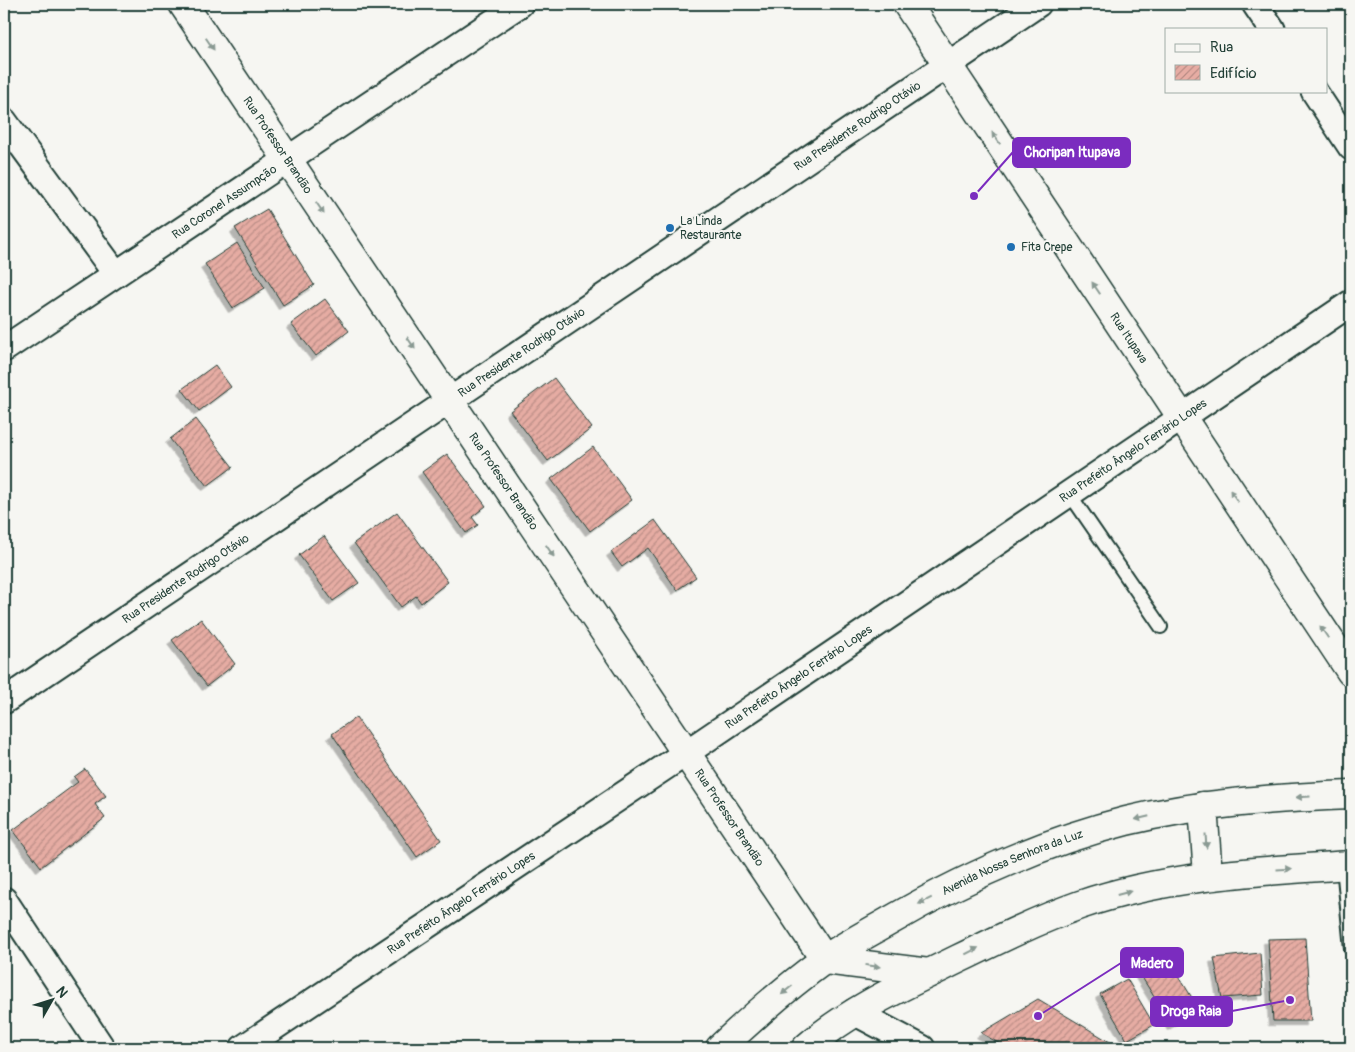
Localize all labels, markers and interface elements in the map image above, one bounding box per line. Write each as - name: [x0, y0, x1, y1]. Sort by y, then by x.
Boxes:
- legend: [1165, 28, 1328, 92]
- one-way arrow: [205, 37, 215, 51]
- text: Rua: [1210, 38, 1233, 57]
- text: Edifício: [1210, 64, 1256, 83]
- street label: Rua Presidente Rodrigo Otávio: [791, 77, 924, 174]
- street label: Rua Professor Brandão: [240, 94, 316, 197]
- one-way arrow: [991, 132, 1001, 145]
- callout: Choripan Itupava: [1013, 138, 1130, 167]
- text: Choripan Itupava: [1024, 144, 1121, 161]
- street label: Rua Coronel Assumpção: [169, 161, 280, 242]
- one-way arrow: [315, 201, 325, 215]
- place label: La Linda Restaurante: [680, 214, 741, 243]
- marker: La Linda Restaurante: [664, 222, 676, 234]
- place label: Fita Crepe: [1021, 240, 1072, 255]
- marker: Fita Crepe: [1005, 241, 1017, 253]
- one-way arrow: [1091, 282, 1101, 295]
- street label: Rua Presidente Rodrigo Otávio: [455, 304, 588, 400]
- street label: Rua Itupava: [1107, 310, 1151, 366]
- one-way arrow: [406, 336, 416, 350]
- street label: Rua Prefeito Ângelo Ferrário Lopes: [1057, 395, 1210, 506]
- street label: Rua Professor Brandão: [466, 430, 542, 533]
- one-way arrow: [1229, 490, 1239, 503]
- street label: Rua Presidente Rodrigo Otávio: [119, 530, 252, 627]
- one-way arrow: [545, 544, 555, 557]
- street label: Rua Prefeito Ângelo Ferrário Lopes: [722, 621, 875, 732]
- one-way arrow: [1319, 625, 1329, 638]
- street label: Rua Professor Brandão: [691, 766, 768, 870]
- one-way arrow: [1294, 794, 1310, 802]
- one-way arrow: [1134, 814, 1149, 822]
- street label: Avenida Nossa Senhora da Luz: [939, 826, 1085, 899]
- one-way arrow: [1202, 833, 1210, 849]
- street label: Rua Prefeito Ângelo Ferrário Lopes: [384, 848, 538, 957]
- one-way arrow: [1276, 864, 1292, 872]
- one-way arrow: [1116, 888, 1131, 896]
- one-way arrow: [918, 897, 932, 905]
- one-way arrow: [965, 947, 980, 955]
- callout: Madero: [1121, 948, 1183, 977]
- text: Madero: [1131, 955, 1174, 972]
- one-way arrow: [865, 962, 881, 970]
- north arrow: [28, 974, 78, 1024]
- text: N: [52, 983, 71, 1001]
- one-way arrow: [780, 985, 793, 996]
- callout: Droga Raia: [1151, 997, 1232, 1026]
- text: Droga Raia: [1160, 1003, 1222, 1020]

